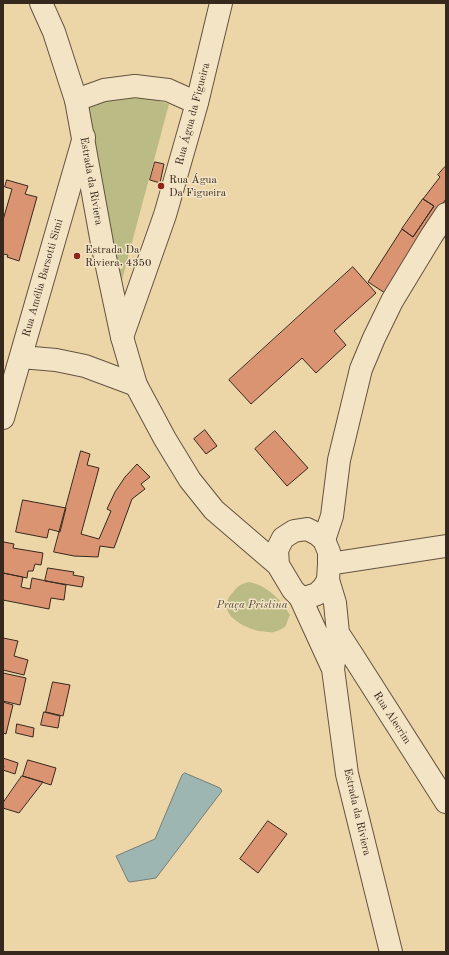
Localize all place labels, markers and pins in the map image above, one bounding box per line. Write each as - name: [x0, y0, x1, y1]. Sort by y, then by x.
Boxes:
- place label: Rua Água Da Figueira: [169, 173, 226, 199]
- marker: Rua Água Da Figueira: [156, 181, 166, 191]
- place label: Estrada Da Riviera, 4350: [85, 243, 151, 269]
- marker: Estrada Da Riviera, 4350: [72, 251, 82, 261]

